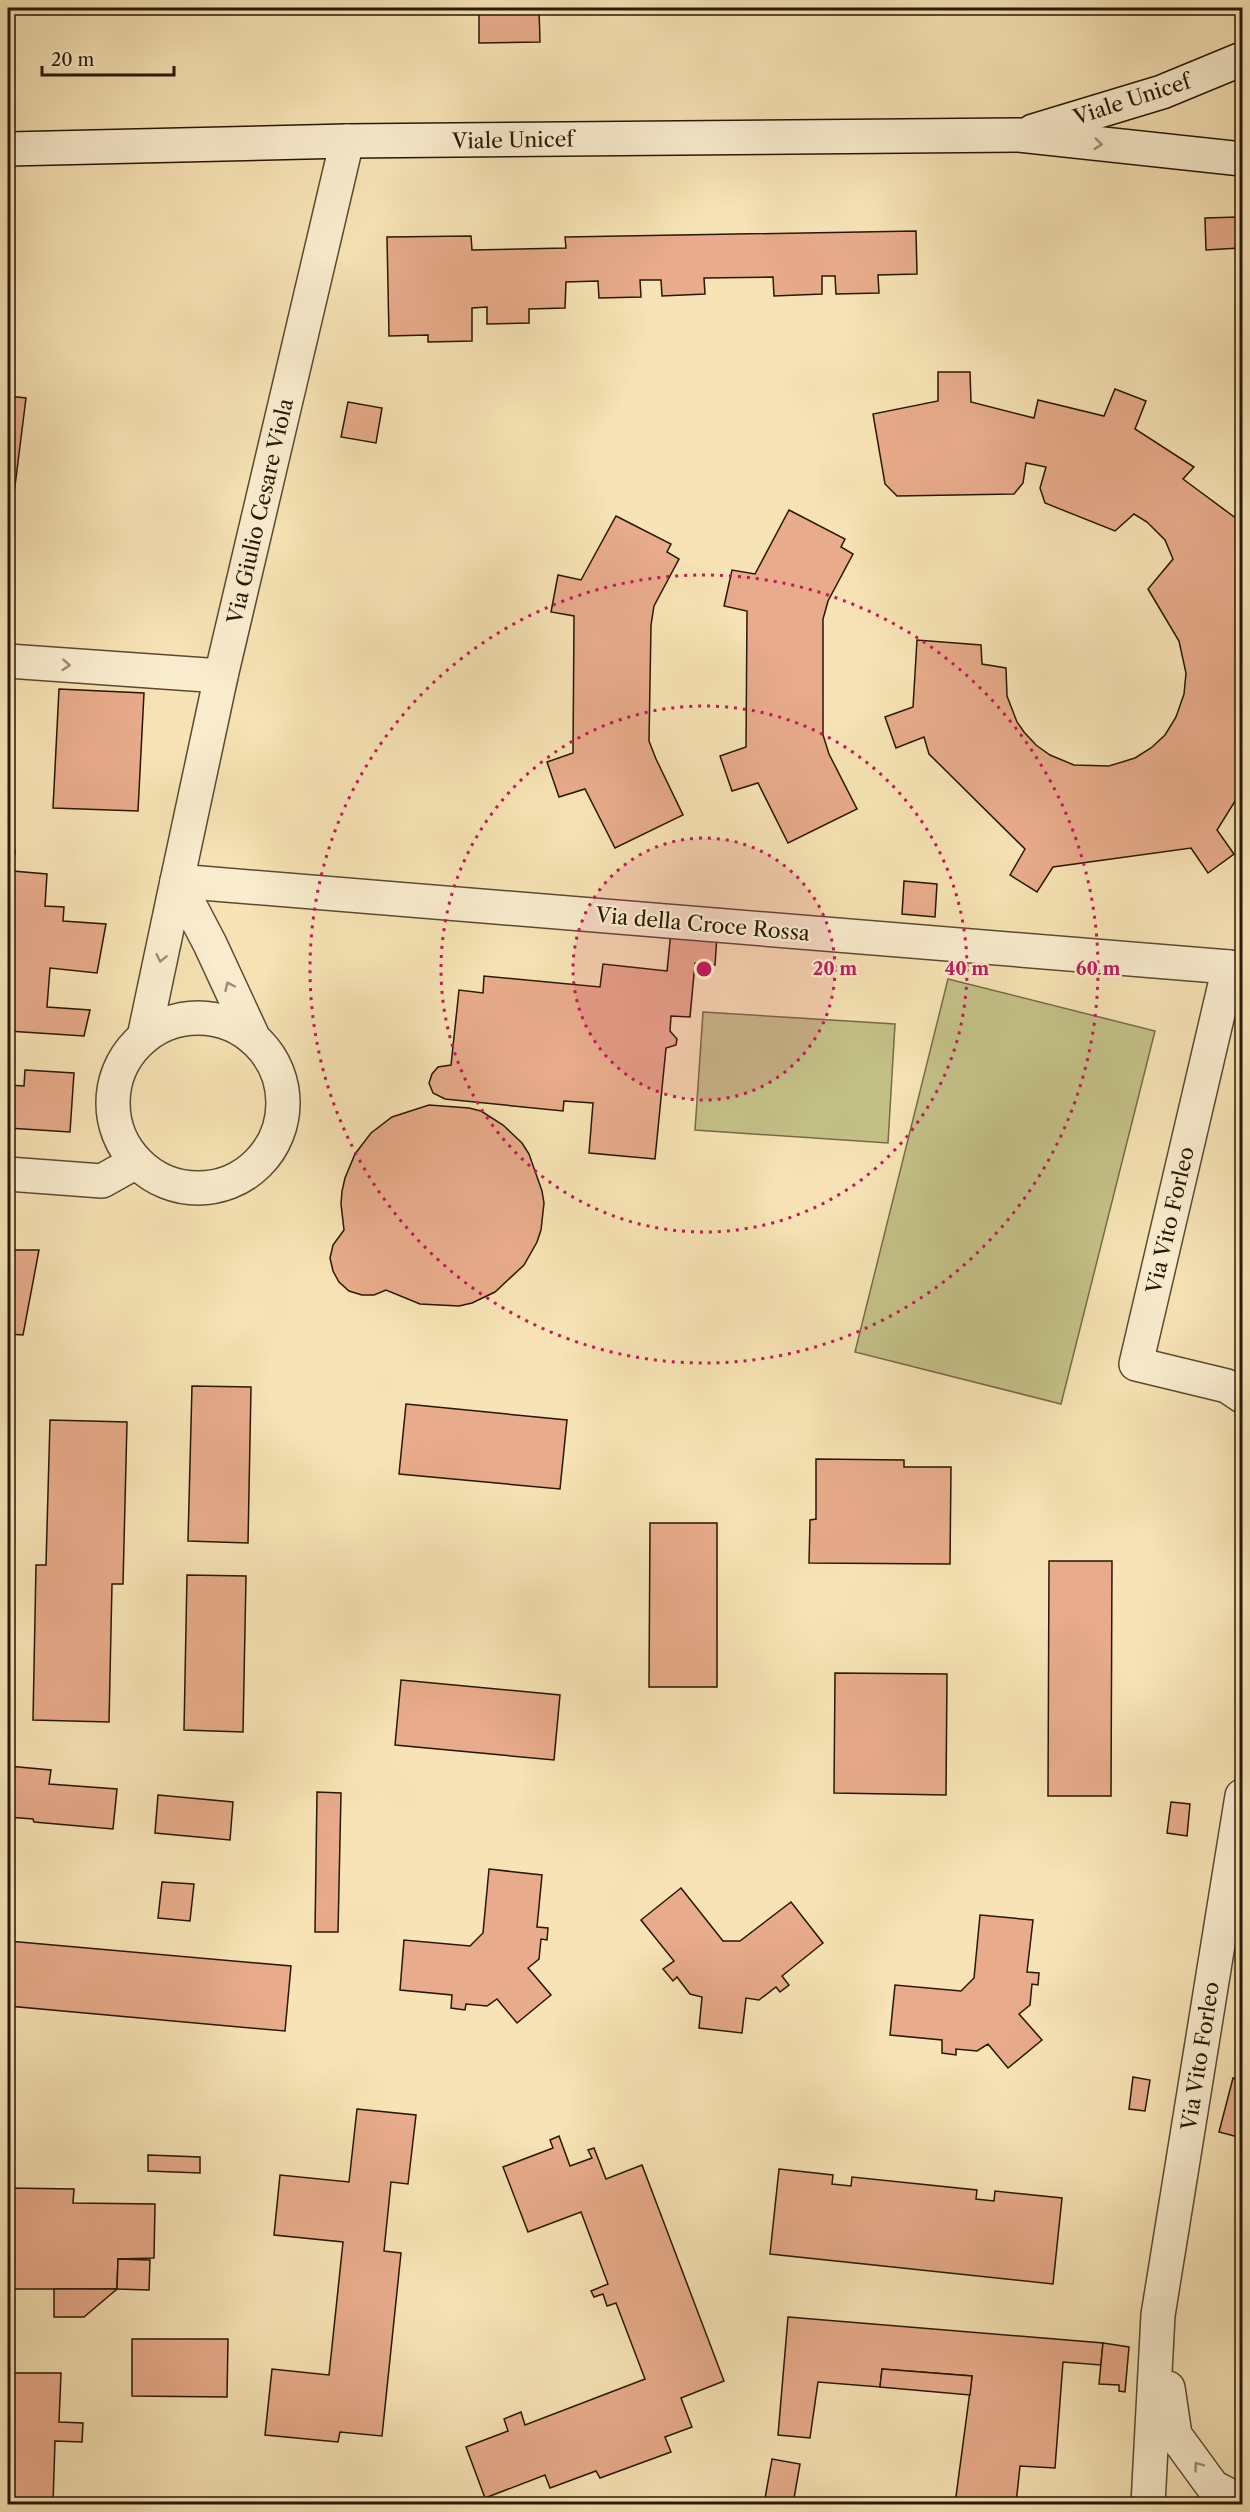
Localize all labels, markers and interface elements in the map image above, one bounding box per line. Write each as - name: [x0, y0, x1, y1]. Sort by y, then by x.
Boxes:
- scale bar: [42, 39, 174, 77]
- text: 20 m: [51, 49, 95, 71]
- street label: Viale Unicef: [1069, 68, 1196, 130]
- street label: Viale Unicef: [451, 126, 577, 154]
- one-way arrow: [1094, 137, 1103, 149]
- street label: Via Giulio Cesare Viola: [222, 395, 298, 627]
- one-way arrow: [61, 658, 70, 671]
- street label: Via della Croce Rossa: [594, 902, 812, 946]
- one-way arrow: [155, 952, 168, 962]
- text: 20 m: [813, 958, 857, 980]
- text: 40 m: [945, 958, 989, 980]
- text: 60 m: [1076, 958, 1120, 980]
- centre of rings: [694, 959, 714, 979]
- one-way arrow: [225, 982, 237, 993]
- street label: Via Vito Forleo: [1141, 1144, 1199, 1297]
- street label: Via Vito Forleo: [1176, 1980, 1224, 2133]
- one-way arrow: [1194, 2462, 1205, 2473]

